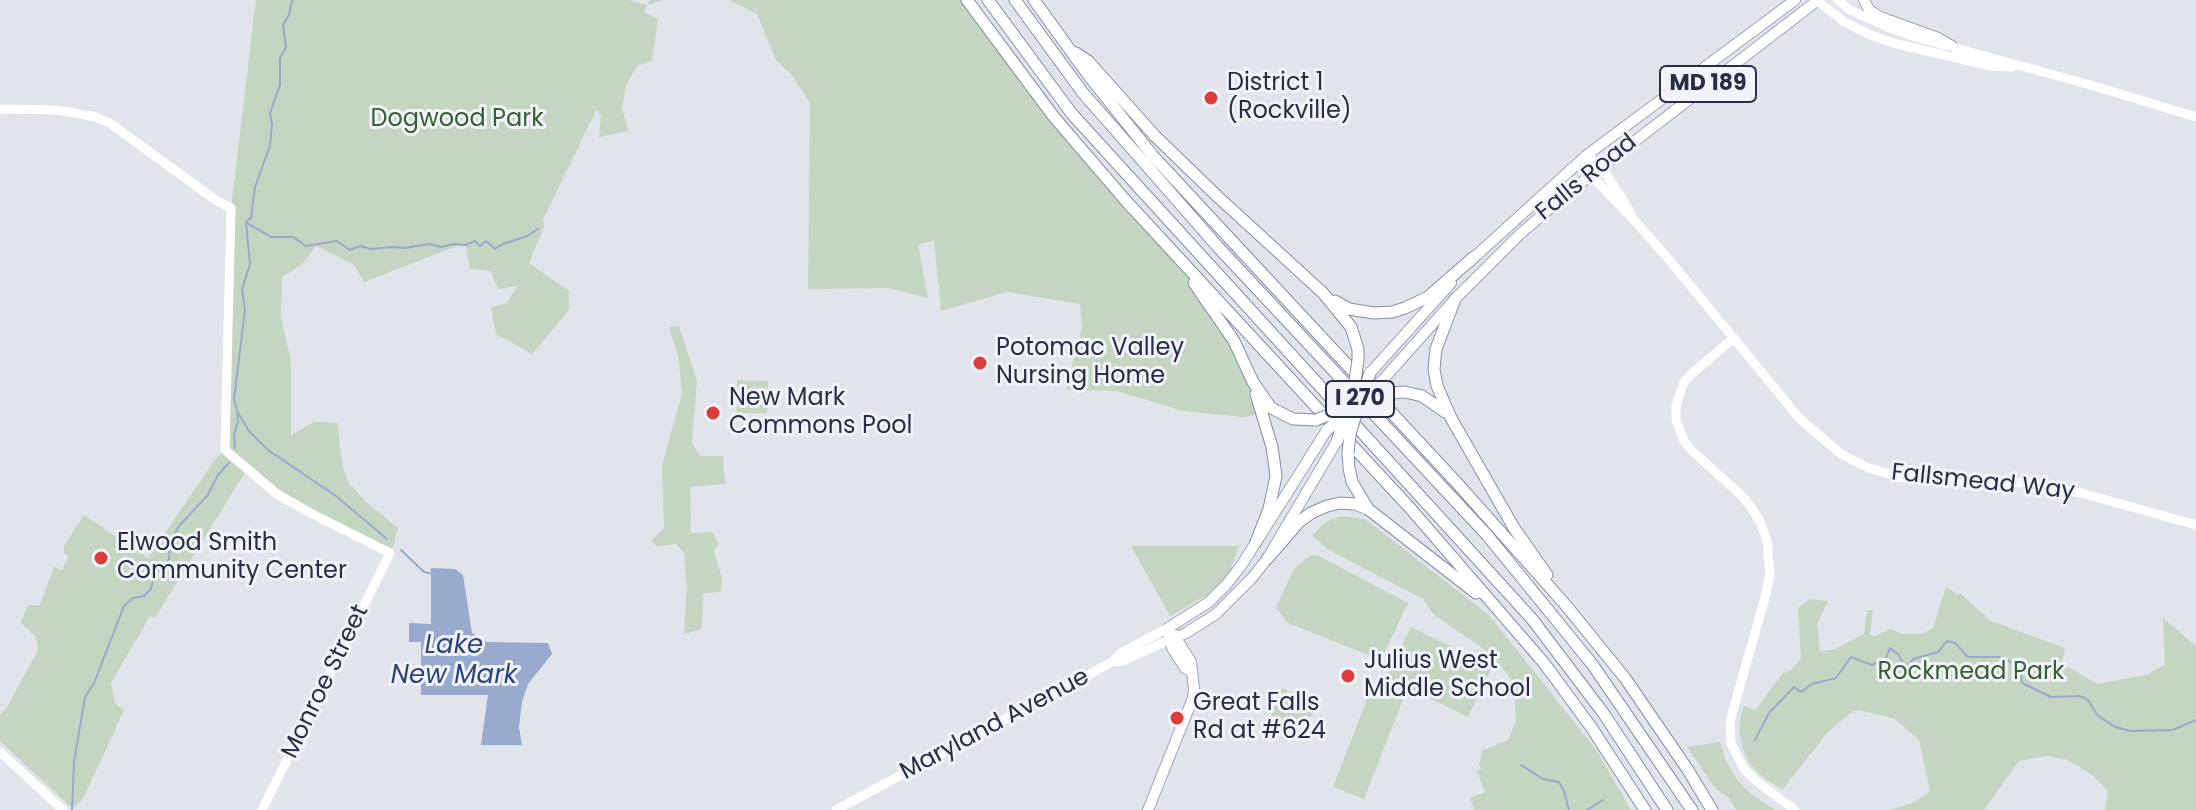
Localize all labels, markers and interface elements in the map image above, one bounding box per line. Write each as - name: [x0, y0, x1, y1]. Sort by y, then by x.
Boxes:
- road number: MD 189: [1660, 66, 1756, 102]
- place label: District 1 (Rockville): [1227, 70, 1352, 126]
- marker: District 1 (Rockville): [1202, 89, 1220, 107]
- park label: Dogwood Park: [370, 106, 544, 134]
- street label: Falls Road: [1531, 129, 1643, 227]
- place label: Potomac Valley Nursing Home: [996, 335, 1184, 391]
- marker: Potomac Valley Nursing Home: [971, 354, 989, 372]
- road number: I 270: [1326, 381, 1394, 417]
- place label: New Mark Commons Pool: [729, 385, 913, 441]
- marker: New Mark Commons Pool: [704, 404, 722, 422]
- street label: Fallsmead Way: [1890, 459, 2076, 507]
- place label: Elwood Smith Community Center: [117, 530, 347, 586]
- marker: Elwood Smith Community Center: [92, 549, 110, 567]
- street label: Monroe Street: [276, 601, 376, 763]
- water label: Lake New Mark: [391, 630, 517, 692]
- place label: Julius West Middle School: [1364, 648, 1531, 704]
- park label: Rockmead Park: [1878, 659, 2064, 687]
- street label: Maryland Avenue: [896, 663, 1094, 787]
- marker: Julius West Middle School: [1339, 667, 1357, 685]
- place label: Great Falls Rd at #624: [1193, 690, 1326, 746]
- marker: Great Falls Rd at #624: [1168, 709, 1186, 727]

